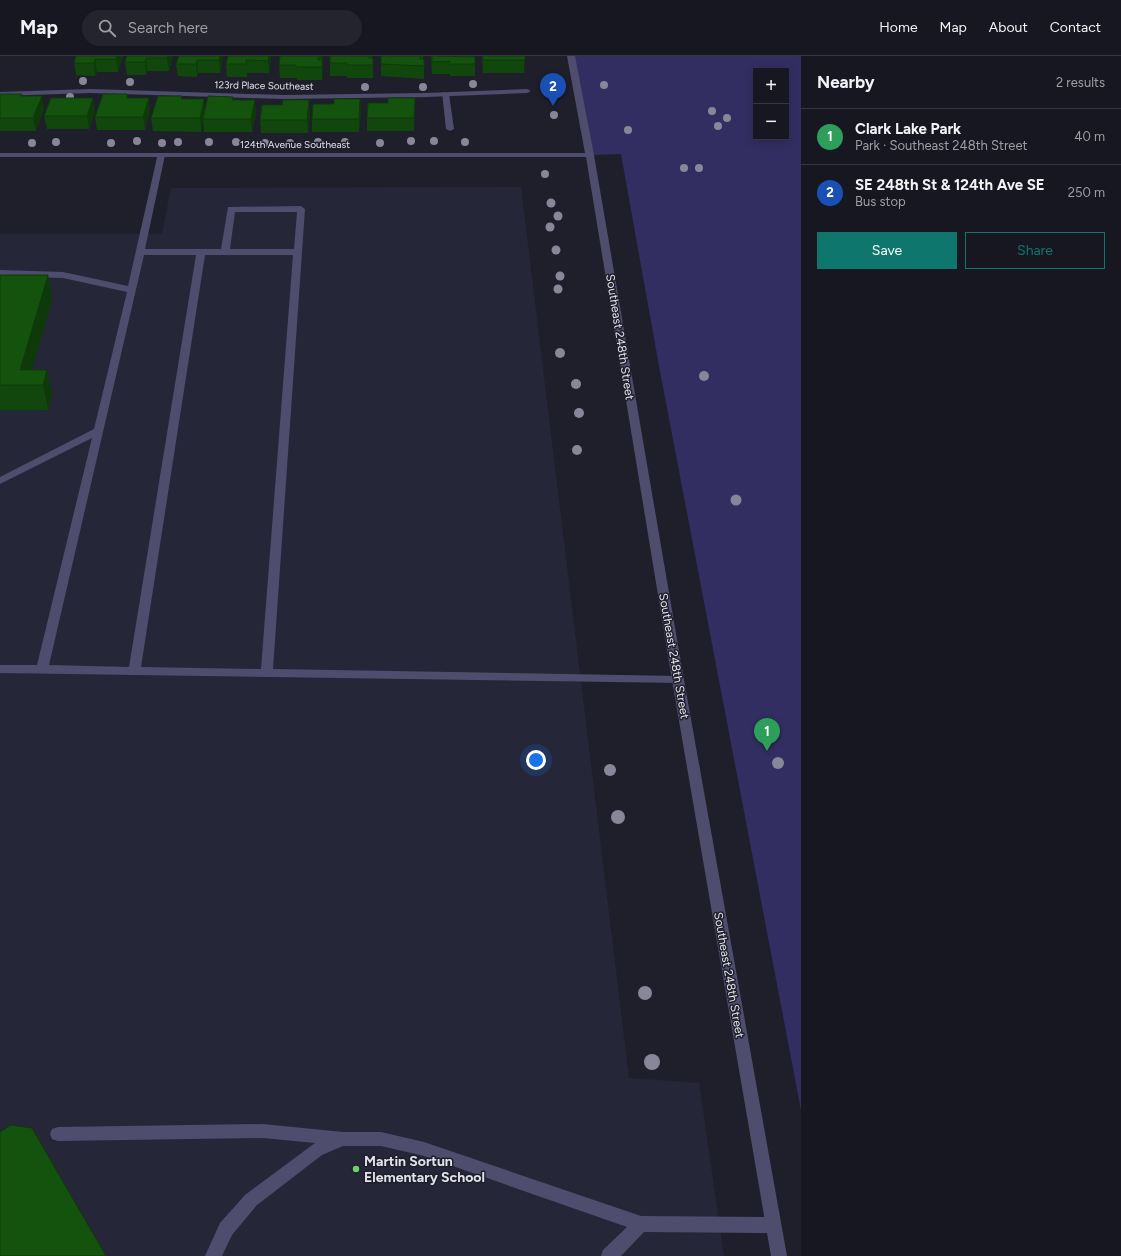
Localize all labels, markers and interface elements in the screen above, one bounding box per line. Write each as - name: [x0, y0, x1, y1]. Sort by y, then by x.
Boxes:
- search box: [82, 10, 362, 46]
- text: Map: [20, 16, 58, 39]
- icon: search: [96, 17, 118, 39]
- text: Search here: [128, 19, 208, 37]
- text: Home: [879, 19, 918, 36]
- text: Map: [940, 19, 967, 36]
- text: About: [989, 19, 1028, 36]
- text: Contact: [1050, 19, 1101, 36]
- map controls: [753, 68, 789, 140]
- button: +: [753, 68, 789, 104]
- text: Nearby: [817, 72, 875, 92]
- pin: 2: [540, 73, 566, 106]
- text: 2 results: [1056, 75, 1105, 90]
- street label: 123rd Place Southeast: [214, 78, 314, 93]
- button: −: [753, 104, 789, 140]
- text: Clark Lake Park: [855, 120, 961, 138]
- text: 1: [827, 129, 833, 144]
- text: 40 m: [1074, 129, 1105, 144]
- street label: 124th Avenue Southeast: [240, 138, 350, 151]
- text: Park · Southeast 248th Street: [855, 138, 1027, 153]
- text: SE 248th St & 124th Ave SE: [855, 176, 1045, 194]
- text: 2: [826, 185, 834, 200]
- text: 250 m: [1068, 185, 1105, 200]
- text: Bus stop: [855, 194, 906, 209]
- button: Save: [817, 232, 957, 269]
- button: Share: [965, 232, 1105, 269]
- street label: Southeast 248th Street: [603, 273, 637, 401]
- street label: Southeast 248th Street: [656, 592, 692, 720]
- pin: 1: [754, 718, 780, 751]
- your location: [526, 750, 546, 770]
- street label: Southeast 248th Street: [711, 911, 747, 1039]
- place label: Martin Sortun Elementary School: [364, 1153, 485, 1186]
- marker: Martin Sortun Elementary School: [351, 1164, 361, 1174]

